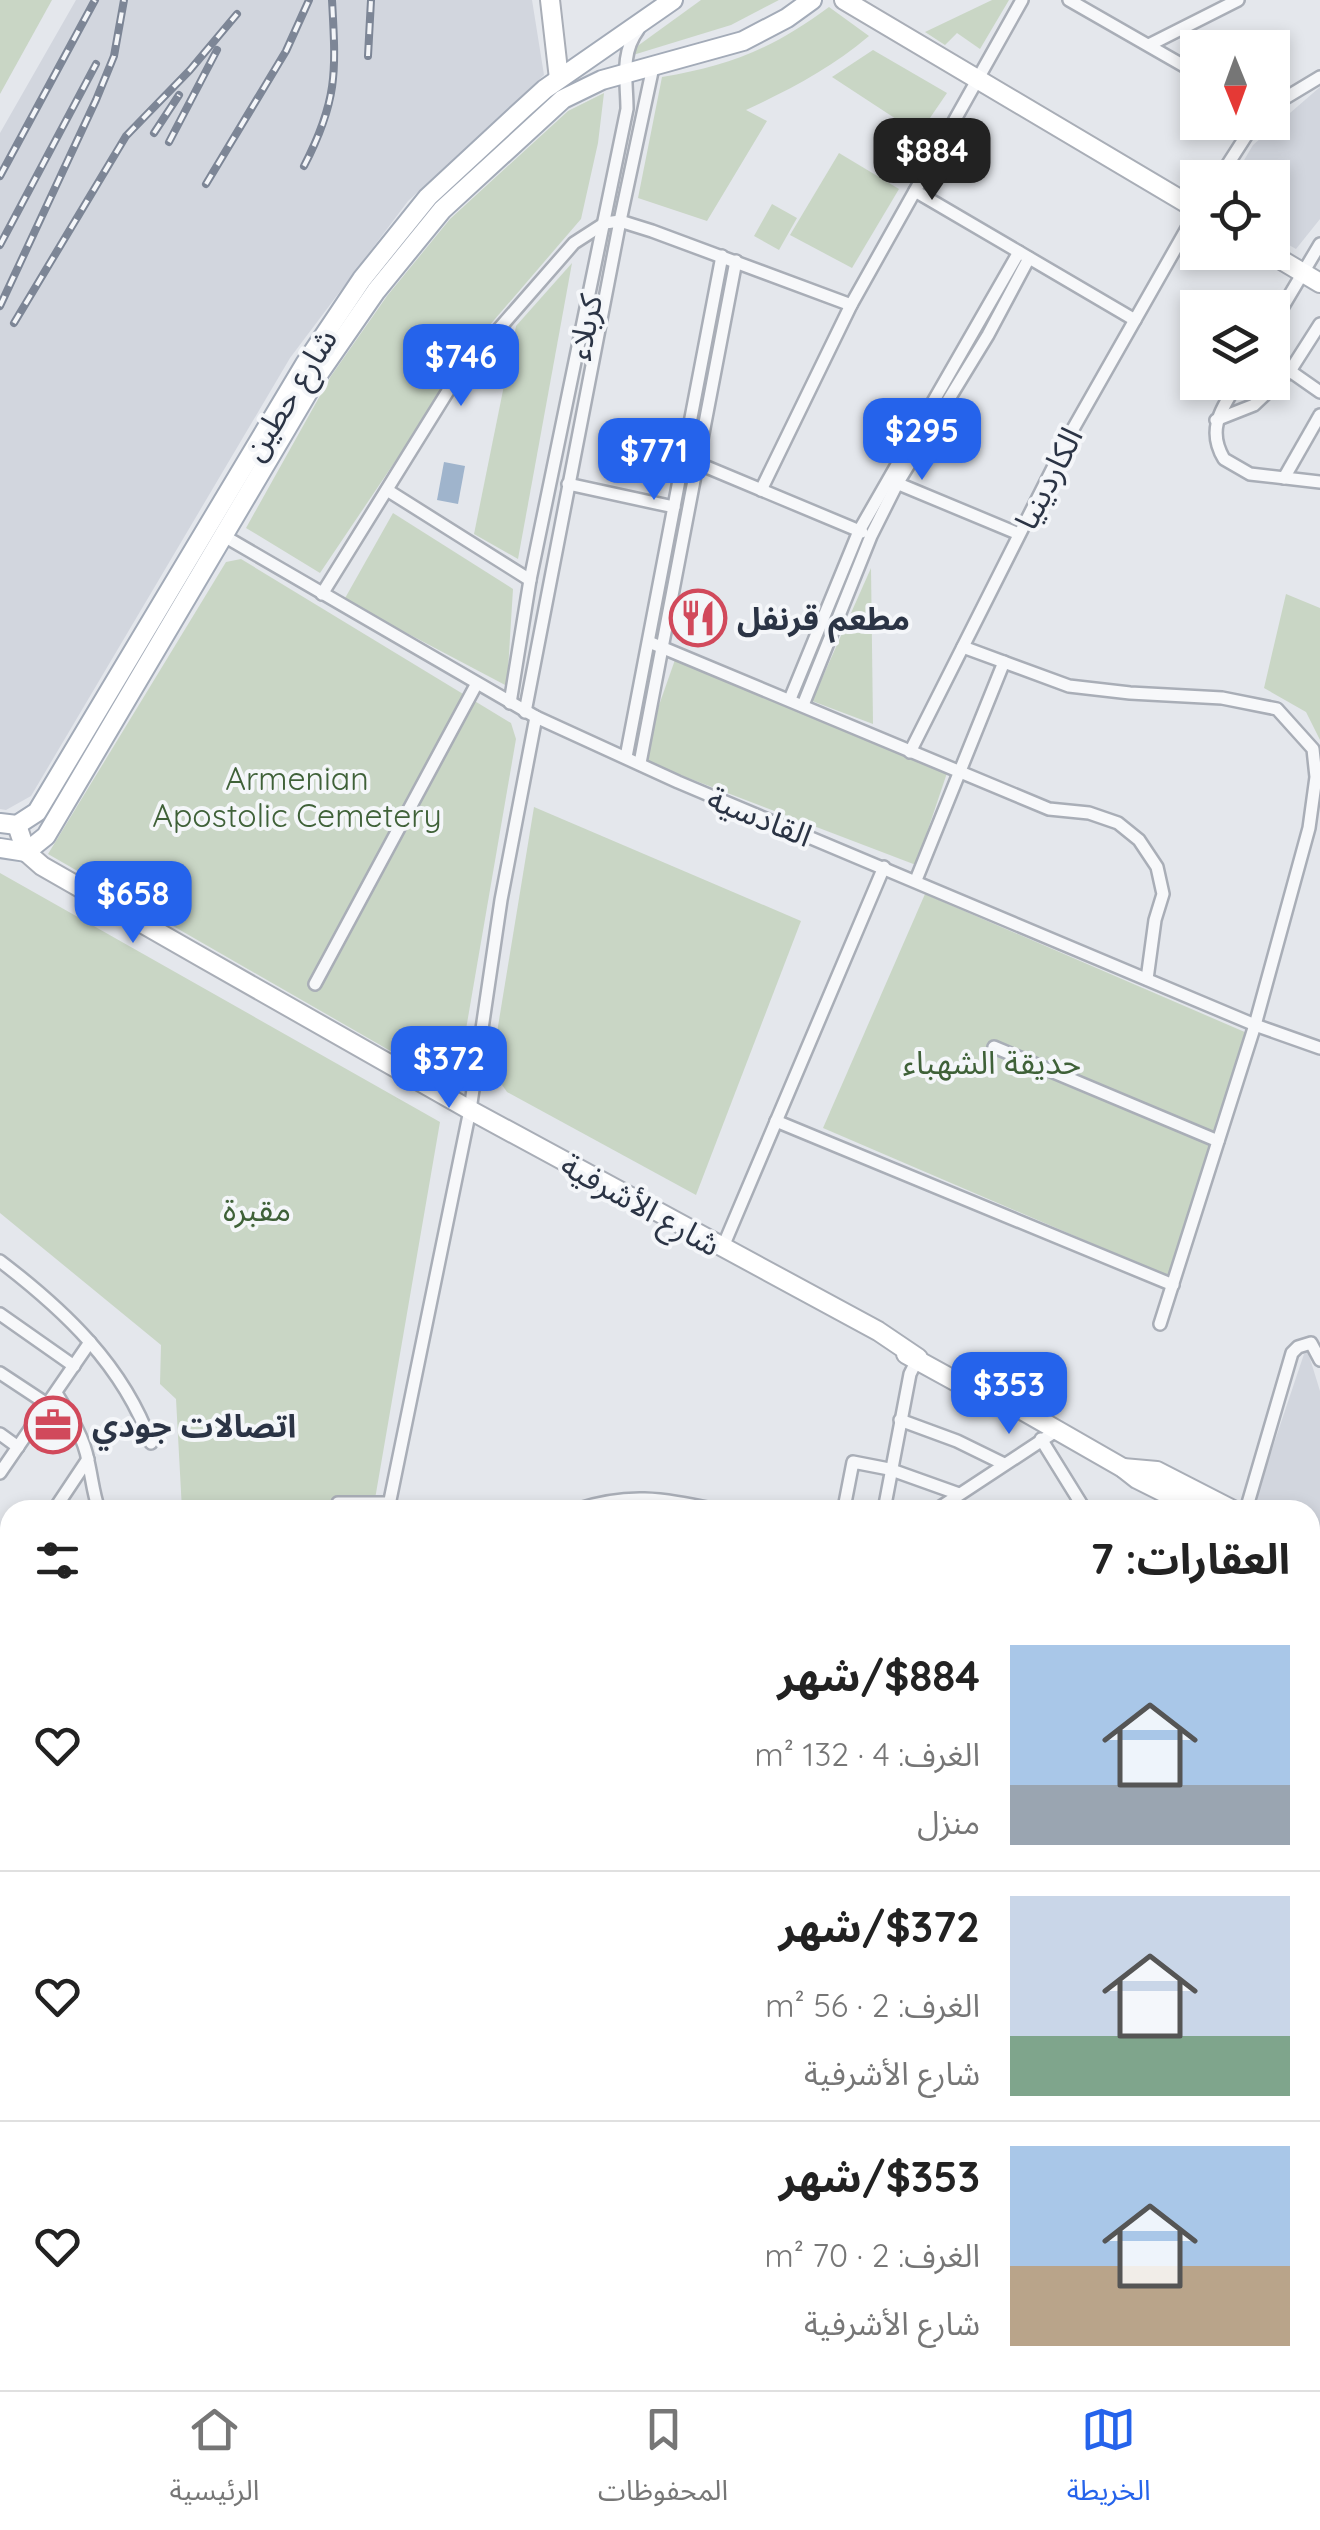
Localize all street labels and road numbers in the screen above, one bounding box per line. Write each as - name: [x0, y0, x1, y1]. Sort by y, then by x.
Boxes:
- street label: كربلاء: [558, 290, 611, 363]
- street label: شارع حطين: [233, 321, 349, 470]
- street label: الكاردينيا: [1005, 420, 1091, 536]
- street label: القادسية: [702, 777, 818, 855]
- street label: شارع الأشرفية: [552, 1144, 728, 1269]

